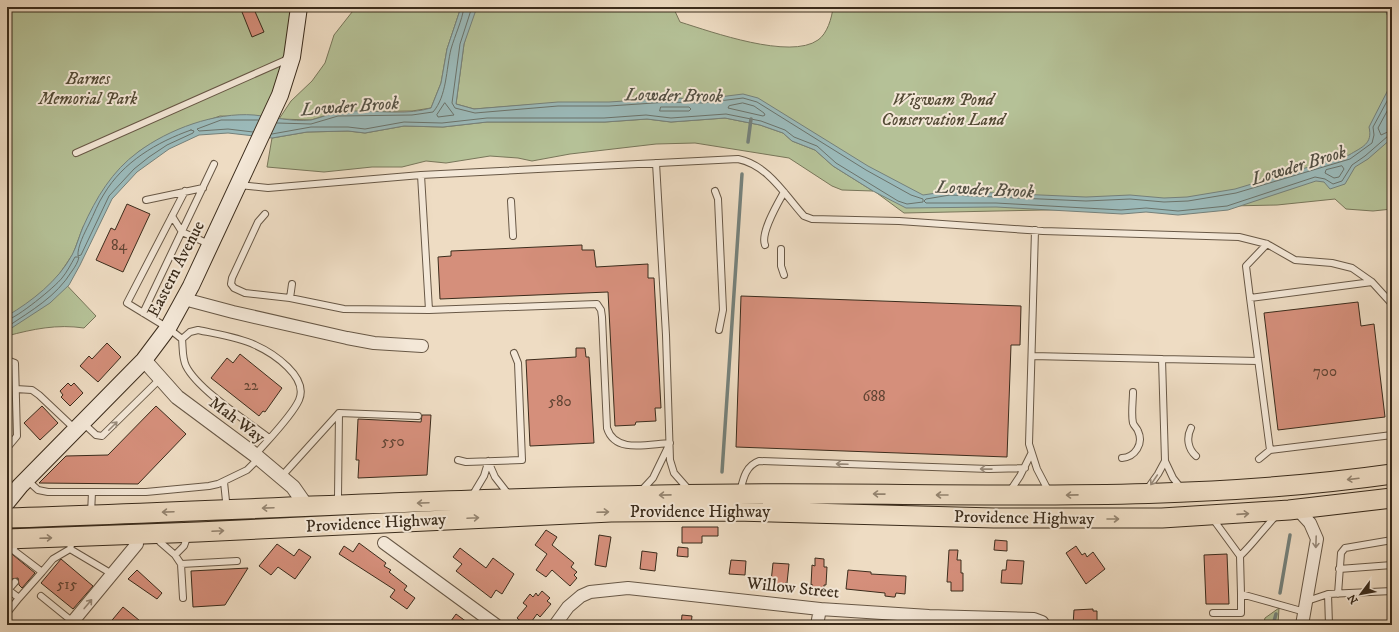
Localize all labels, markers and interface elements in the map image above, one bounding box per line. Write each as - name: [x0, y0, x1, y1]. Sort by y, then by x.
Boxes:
- park label: Barnes Memorial Park: [38, 68, 138, 110]
- water label: Lowder Brook: [624, 84, 724, 108]
- park label: Wigwam Pond Conservation Land: [881, 89, 1008, 131]
- water label: Lowder Brook: [299, 93, 400, 121]
- water label: Lowder Brook: [1248, 141, 1350, 191]
- water label: Lowder Brook: [934, 176, 1035, 204]
- street label: Eastern Avenue: [142, 217, 210, 321]
- house number: 84: [111, 236, 127, 255]
- house number: 700: [1313, 362, 1337, 381]
- house number: 22: [244, 376, 259, 395]
- house number: 688: [863, 387, 885, 406]
- street label: Mah Way: [204, 392, 270, 449]
- house number: 580: [549, 392, 572, 411]
- one-way arrow: [108, 421, 118, 431]
- house number: 550: [382, 432, 404, 451]
- one-way arrow: [836, 460, 849, 468]
- one-way arrow: [980, 465, 993, 473]
- one-way arrow: [1150, 474, 1158, 485]
- one-way arrow: [1347, 475, 1360, 483]
- one-way arrow: [873, 490, 886, 498]
- one-way arrow: [659, 491, 672, 499]
- one-way arrow: [936, 491, 949, 499]
- one-way arrow: [1066, 491, 1079, 499]
- one-way arrow: [417, 499, 430, 507]
- street label: Providence Highway: [630, 501, 771, 523]
- one-way arrow: [262, 505, 275, 512]
- street label: Providence Highway: [954, 506, 1095, 530]
- one-way arrow: [162, 508, 175, 516]
- street label: Providence Highway: [305, 508, 448, 538]
- one-way arrow: [596, 508, 609, 516]
- one-way arrow: [1236, 510, 1249, 517]
- one-way arrow: [467, 514, 480, 522]
- one-way arrow: [1106, 515, 1119, 523]
- one-way arrow: [211, 528, 224, 535]
- one-way arrow: [39, 534, 52, 542]
- one-way arrow: [1312, 535, 1319, 548]
- street label: Willow Street: [745, 572, 841, 604]
- north arrow: [1341, 574, 1381, 614]
- house number: 515: [57, 575, 78, 594]
- text: N: [1345, 591, 1362, 606]
- one-way arrow: [83, 598, 92, 609]

